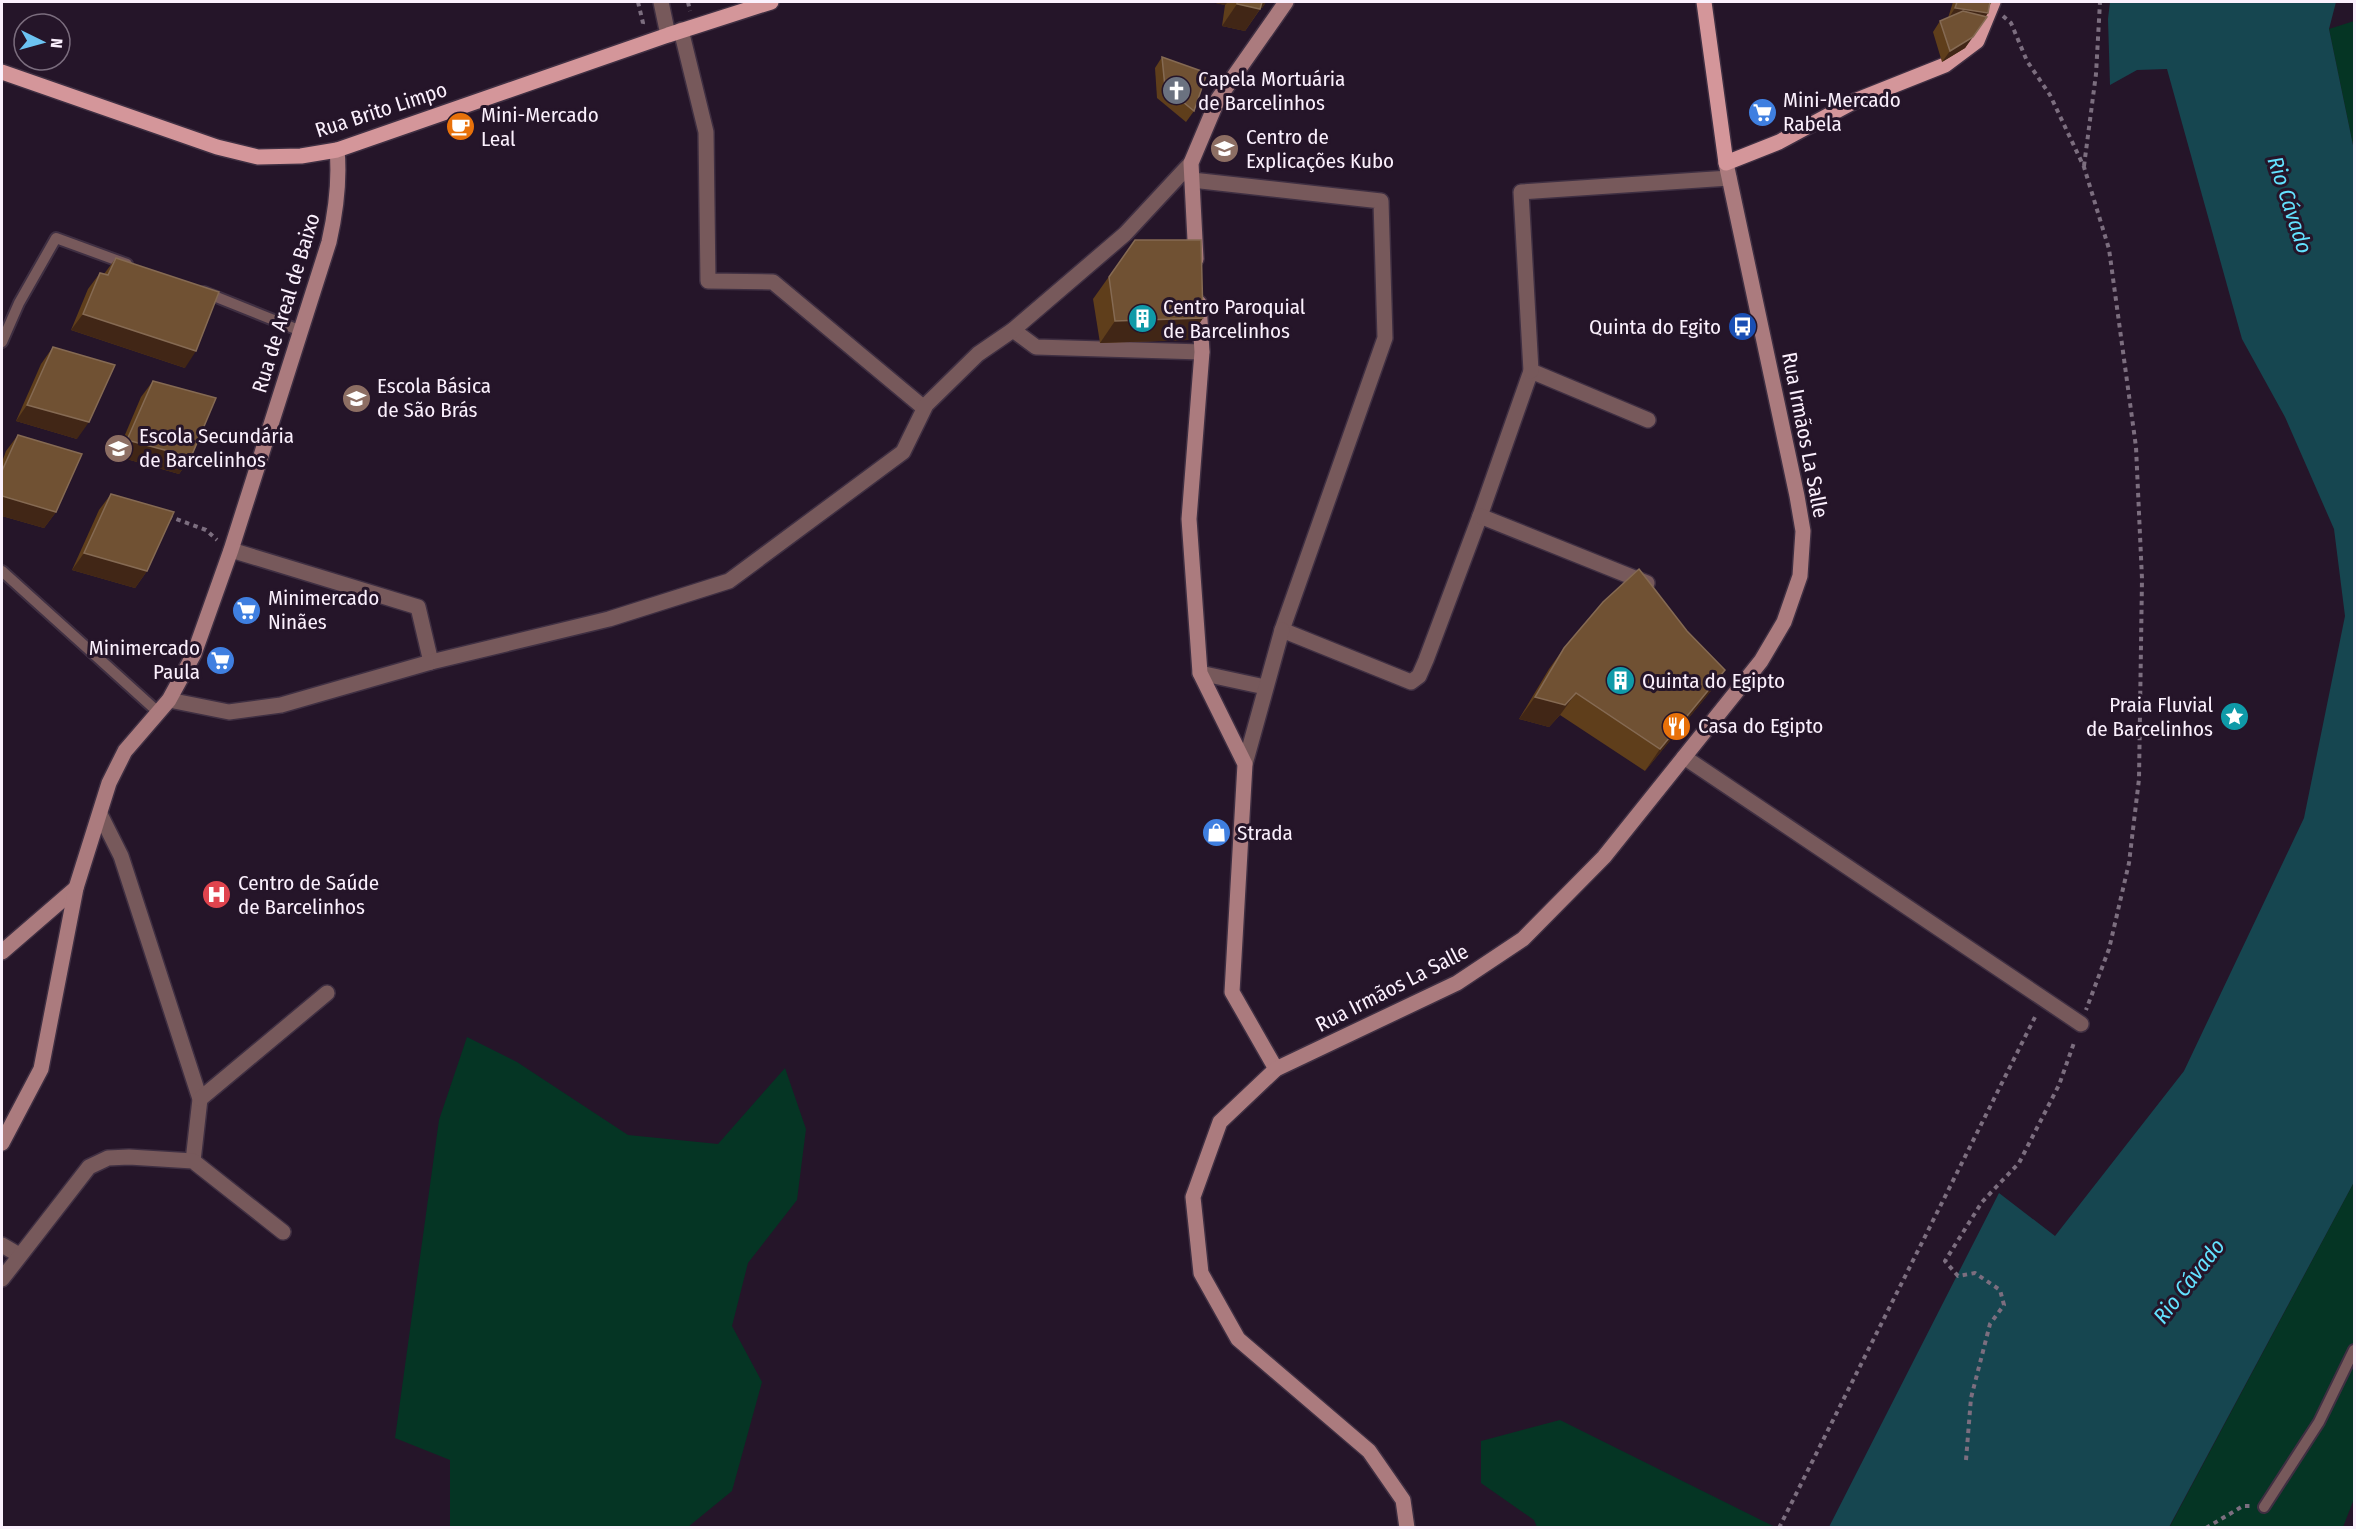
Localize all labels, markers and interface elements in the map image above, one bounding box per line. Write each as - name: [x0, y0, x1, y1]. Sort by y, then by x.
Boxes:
- north arrow: [12, 12, 72, 72]
- text: N: [47, 38, 66, 49]
- place label: Capela Mortuária de Barcelinhos: [1198, 66, 1345, 116]
- church icon: Capela Mortuária de Barcelinhos: [1161, 75, 1193, 107]
- street label: Rua Brito Limpo: [312, 76, 450, 144]
- place label: Mini-Mercado Rabela: [1783, 87, 1901, 137]
- supermarket icon: Mini-Mercado Rabela: [1746, 96, 1778, 128]
- place label: Mini-Mercado Leal: [481, 102, 599, 152]
- cafe icon: Mini-Mercado Leal: [444, 111, 476, 143]
- place label: Centro de Explicações Kubo: [1246, 124, 1394, 174]
- school or university icon: Centro de Explicações Kubo: [1209, 133, 1241, 165]
- water label: Rio Cávado: [2262, 153, 2318, 257]
- street label: Rua de Areal de Baixo: [246, 210, 326, 396]
- place label: Centro Paroquial de Barcelinhos: [1163, 294, 1306, 344]
- building icon: Centro Paroquial de Barcelinhos: [1126, 303, 1158, 335]
- bus stop icon: Quinta do Egito: [1726, 311, 1758, 343]
- place label: Quinta do Egito: [1589, 314, 1721, 340]
- street label: Rua Irmãos La Salle: [1776, 350, 1834, 520]
- place label: Escola Básica de São Brás: [377, 373, 491, 423]
- school or university icon: Escola Básica de São Brás: [340, 382, 372, 414]
- place label: Escola Secundária de Barcelinhos: [139, 423, 294, 473]
- school or university icon: Escola Secundária de Barcelinhos: [102, 432, 134, 464]
- place label: Minimercado Ninães: [268, 585, 379, 635]
- supermarket icon: Minimercado Ninães: [231, 594, 263, 626]
- place label: Minimercado Paula: [89, 635, 200, 685]
- supermarket icon: Minimercado Paula: [205, 644, 237, 676]
- building icon: Quinta do Egipto: [1605, 665, 1637, 697]
- place label: Quinta do Egipto: [1642, 668, 1785, 694]
- place label: Praia Fluvial de Barcelinhos: [2086, 692, 2213, 742]
- place icon: Praia Fluvial de Barcelinhos: [2218, 701, 2250, 733]
- restaurant icon: Casa do Egipto: [1661, 710, 1693, 742]
- place label: Casa do Egipto: [1698, 713, 1823, 739]
- shop icon: Strada: [1200, 817, 1232, 849]
- place label: Strada: [1237, 820, 1293, 846]
- place label: Centro de Saúde de Barcelinhos: [238, 870, 379, 920]
- hospital icon: Centro de Saúde de Barcelinhos: [201, 879, 233, 911]
- street label: Rua Irmãos La Salle: [1311, 938, 1473, 1038]
- water label: Rio Cávado: [2147, 1233, 2231, 1329]

